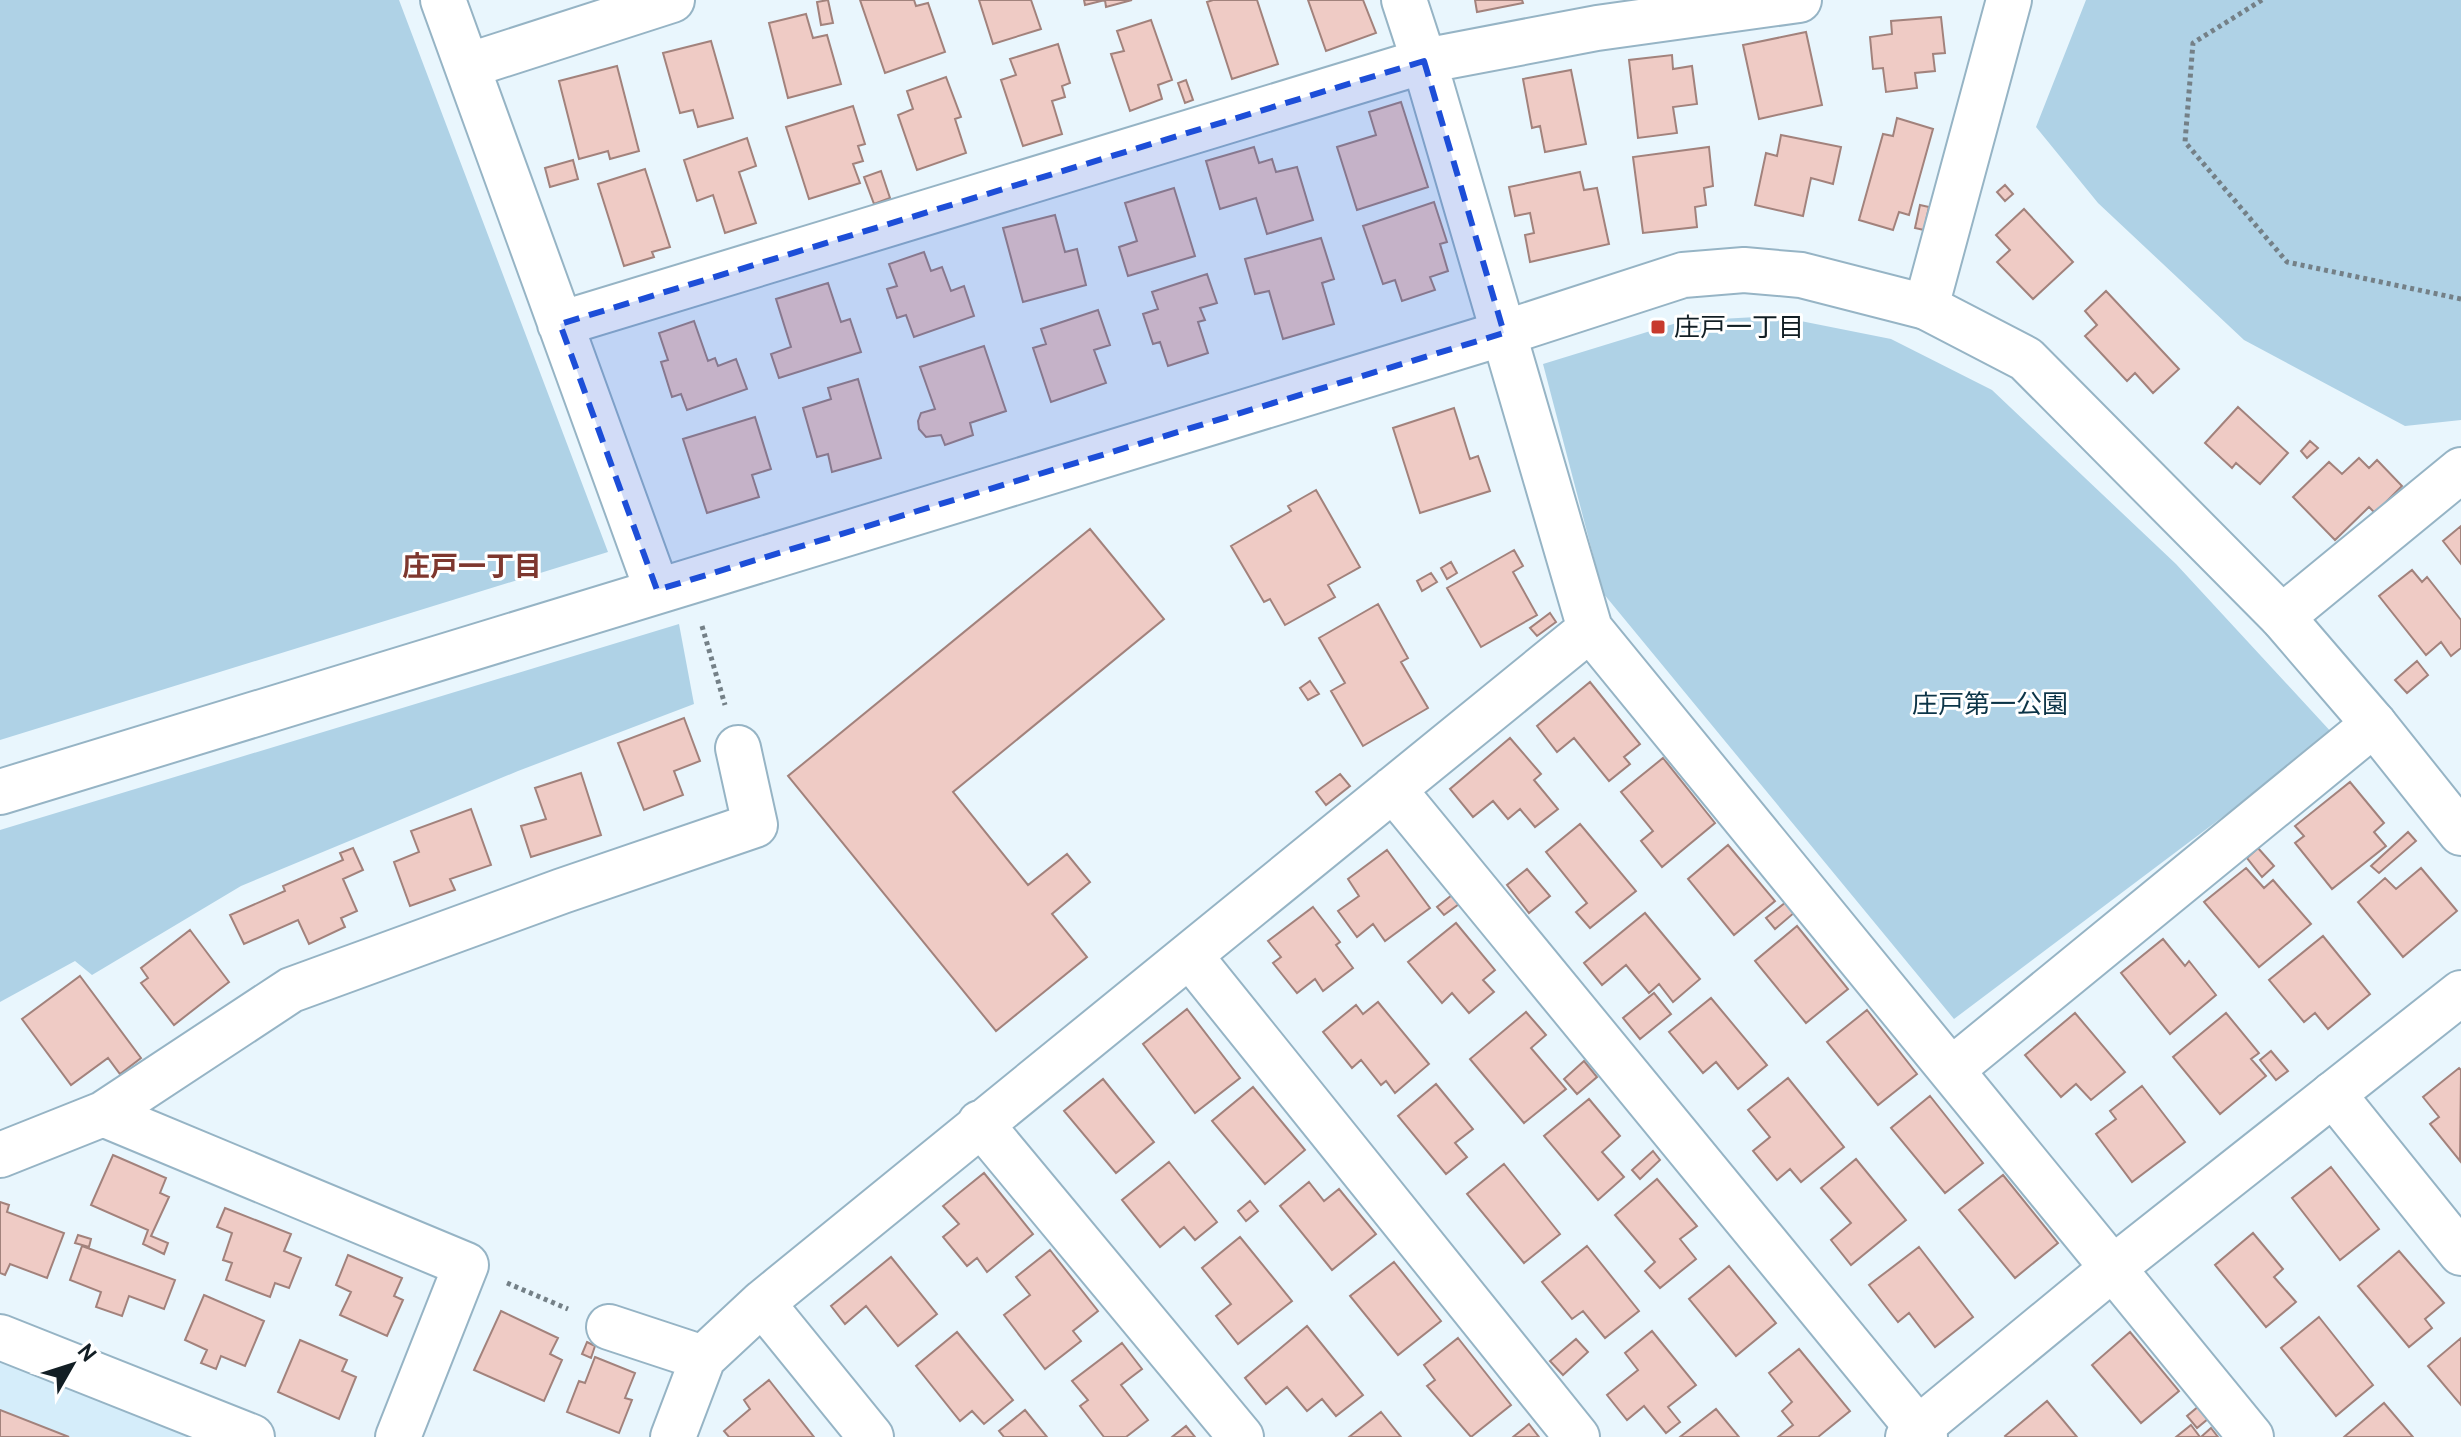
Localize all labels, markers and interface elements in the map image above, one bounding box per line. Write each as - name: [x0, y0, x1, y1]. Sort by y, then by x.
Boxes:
- place label: 庄戸一丁目: [1674, 313, 1804, 346]
- marker: 庄戸一丁目: [1649, 318, 1667, 336]
- district label: 庄戸一丁目: [402, 551, 542, 587]
- park label: 庄戸第一公園: [1912, 690, 2068, 723]
- north arrow: [32, 1325, 112, 1405]
- text: N: [70, 1339, 101, 1369]

